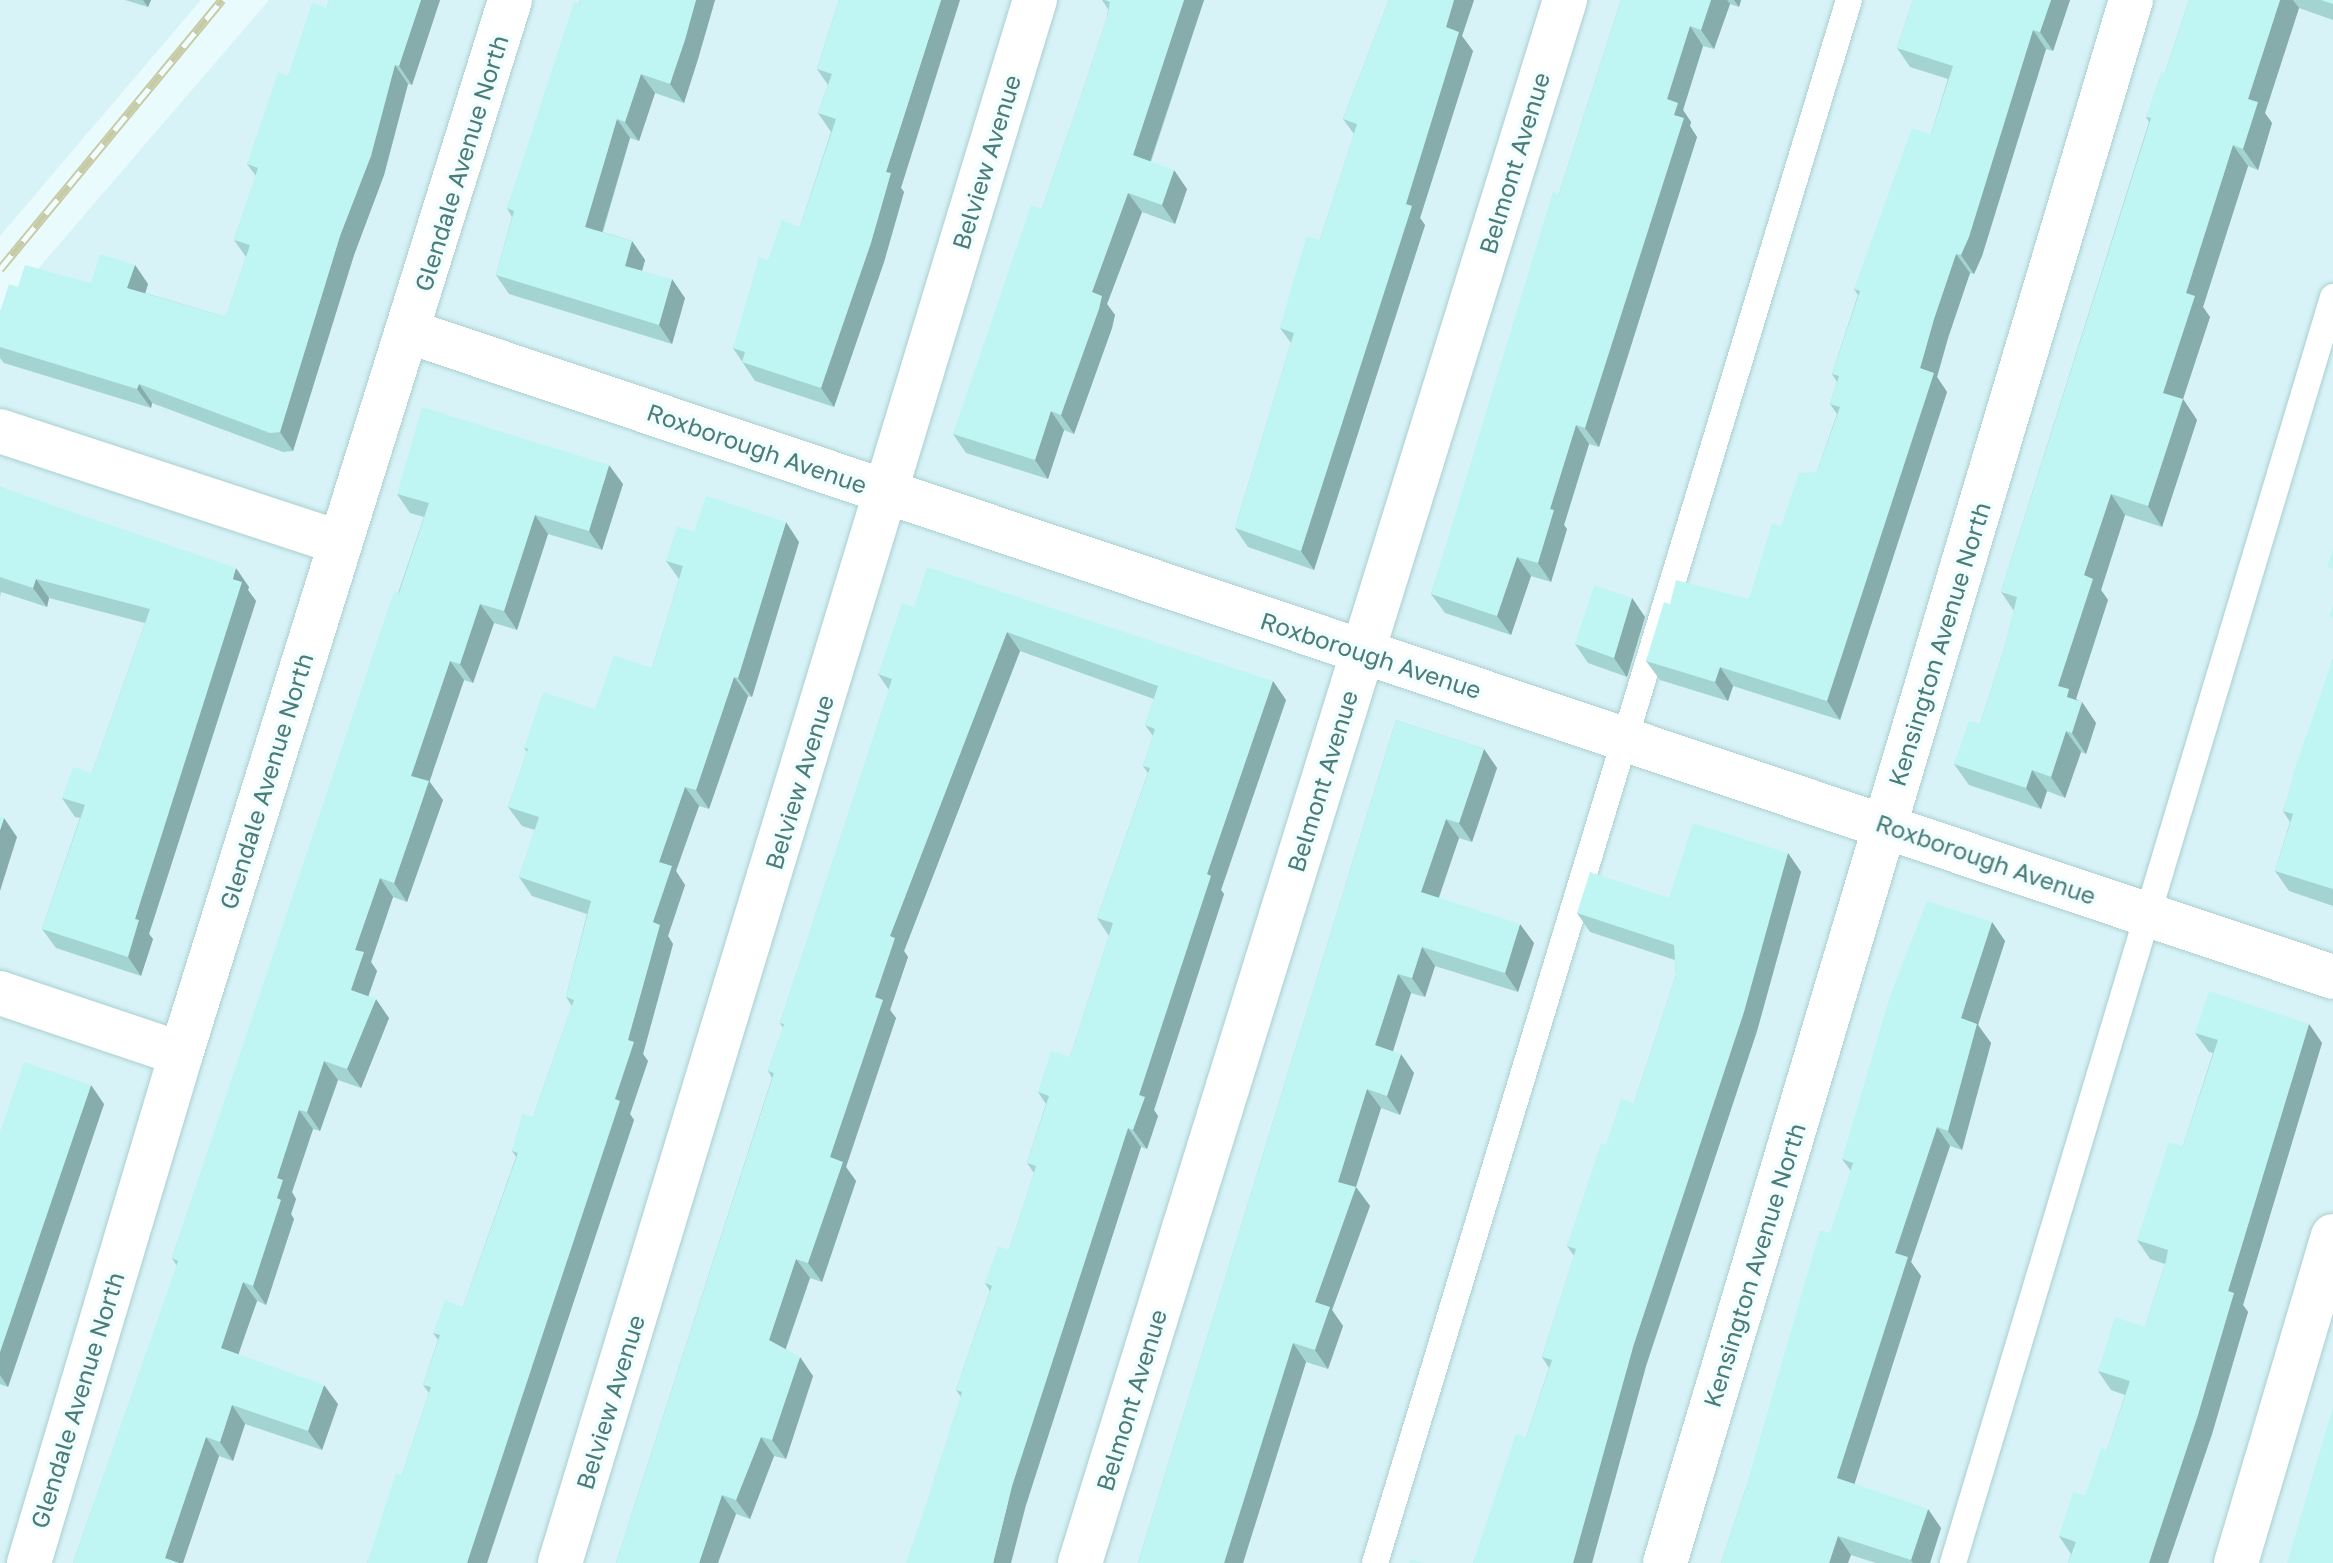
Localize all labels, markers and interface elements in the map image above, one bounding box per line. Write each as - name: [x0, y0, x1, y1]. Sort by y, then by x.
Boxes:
- street label: Glendale Avenue North: [408, 31, 514, 295]
- street label: Belmont Avenue: [1473, 69, 1555, 257]
- street label: Belview Avenue: [946, 71, 1026, 253]
- street label: Roxborough Avenue: [643, 397, 871, 499]
- street label: Kensington Avenue North: [1882, 498, 1996, 790]
- street label: Roxborough Avenue: [1257, 606, 1485, 704]
- street label: Glendale Avenue North: [213, 649, 319, 913]
- street label: Belmont Avenue: [1281, 687, 1363, 875]
- street label: Belview Avenue: [759, 691, 839, 873]
- street label: Roxborough Avenue: [1872, 808, 2100, 910]
- street label: Kensington Avenue North: [1697, 1119, 1811, 1411]
- street label: Glendale Avenue North: [24, 1268, 130, 1532]
- street label: Belmont Avenue: [1090, 1306, 1172, 1494]
- street label: Belview Avenue: [570, 1311, 650, 1493]

